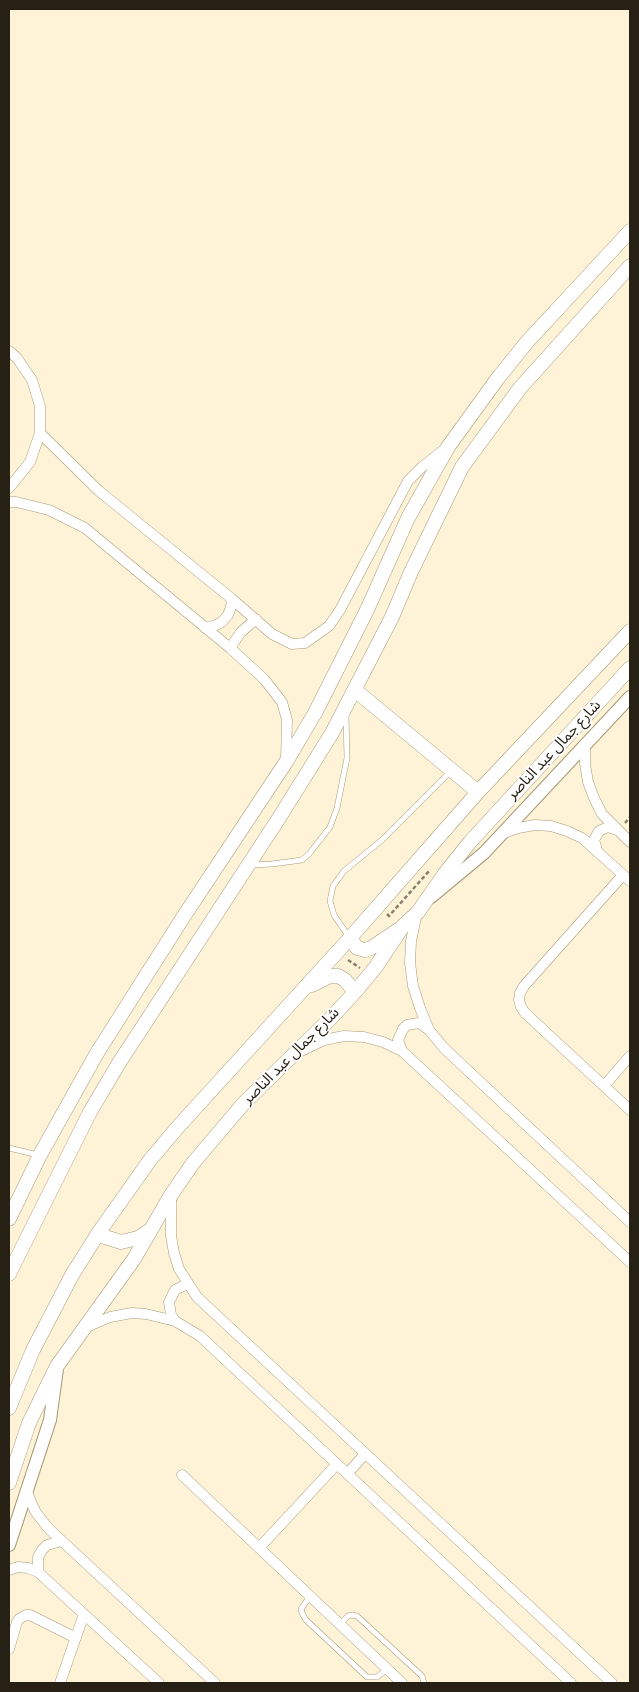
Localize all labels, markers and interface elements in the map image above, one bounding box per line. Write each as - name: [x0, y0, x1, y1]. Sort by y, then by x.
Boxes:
- street label: شارع جمال عبد الناصر: [503, 697, 605, 803]
- street label: شارع جمال عبد الناصر: [239, 1004, 343, 1108]

